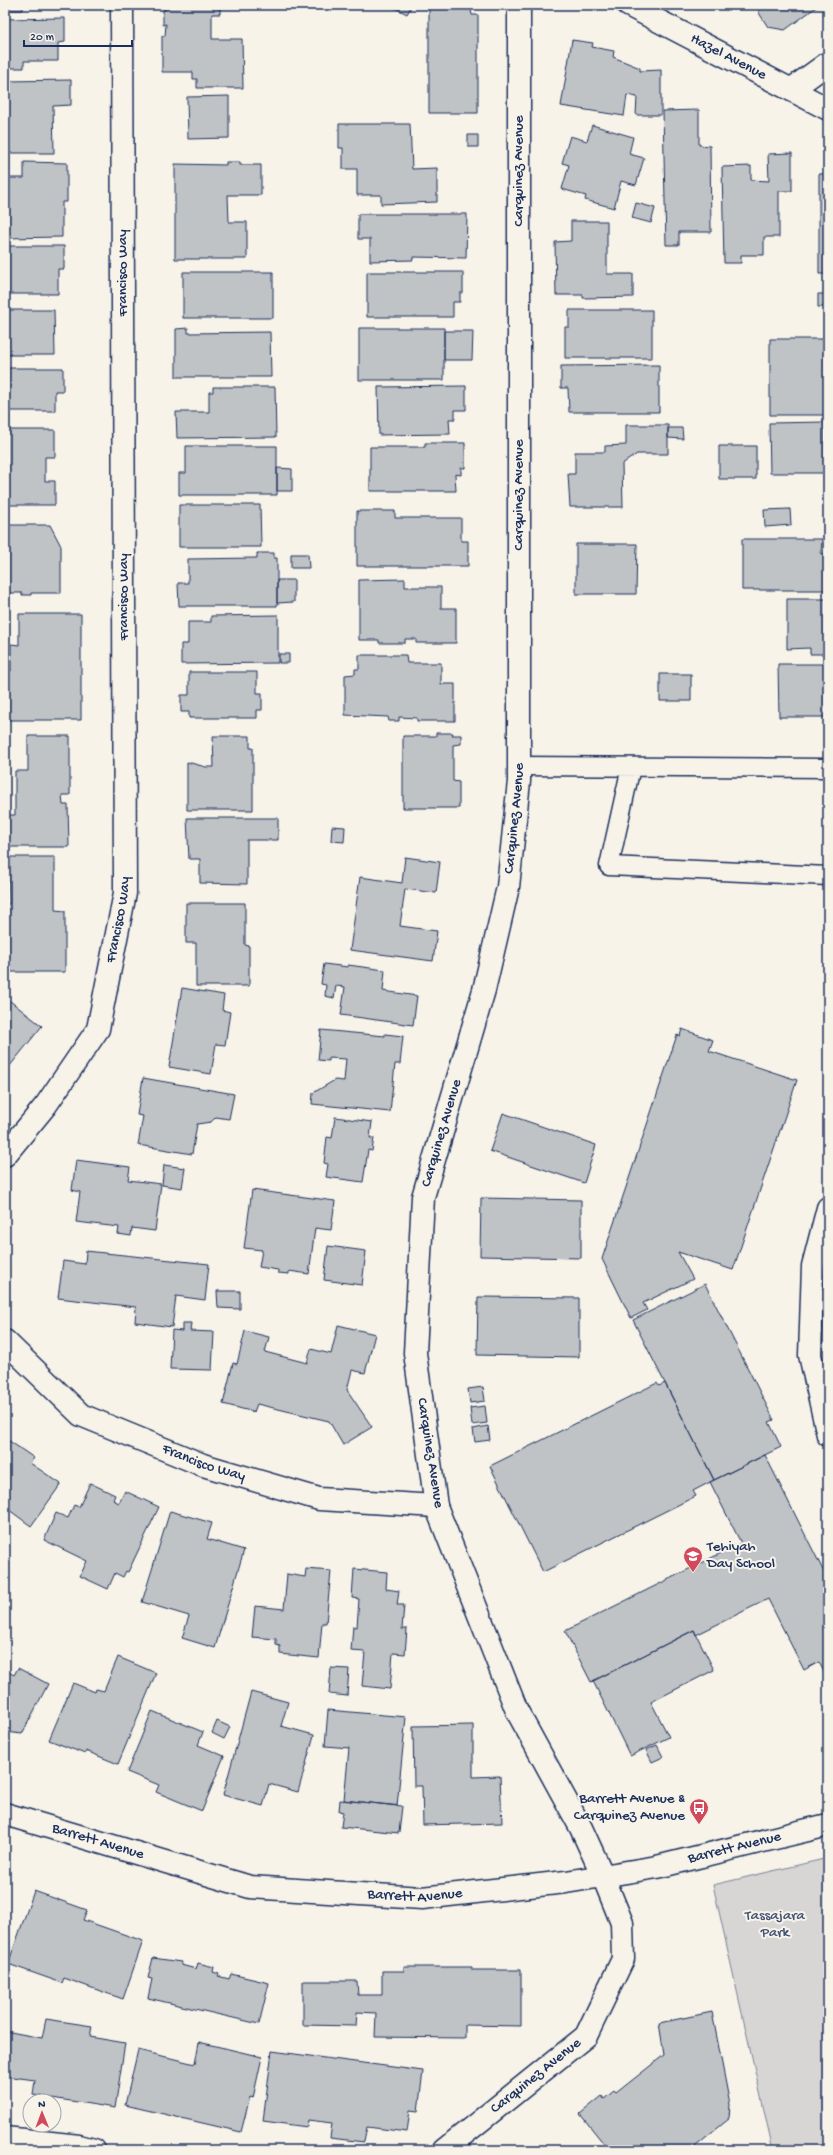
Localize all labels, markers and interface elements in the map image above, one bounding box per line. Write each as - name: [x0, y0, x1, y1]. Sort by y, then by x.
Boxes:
- scale bar: [24, 22, 132, 48]
- street label: Hazel Avenue: [687, 30, 770, 84]
- text: 20 m: [30, 31, 55, 45]
- street label: Carquinez Avenue: [510, 115, 528, 227]
- street label: Francisco Way: [114, 229, 132, 318]
- street label: Carquinez Avenue: [510, 439, 528, 551]
- street label: Francisco Way: [115, 553, 133, 642]
- street label: Carquinez Avenue: [500, 763, 528, 875]
- street label: Francisco Way: [102, 876, 134, 965]
- street label: Carquinez Avenue: [417, 1077, 466, 1189]
- street label: Carquinez Avenue: [412, 1397, 448, 1510]
- street label: Francisco Way: [158, 1440, 248, 1486]
- place label: Tehiyah Day School: [706, 1538, 775, 1573]
- school or university icon: Tehiyah Day School: [682, 1545, 704, 1573]
- place label: Barrett Avenue & Carquinez Avenue: [574, 1790, 685, 1825]
- bus stop icon: Barrett Avenue & Carquinez Avenue: [688, 1797, 710, 1825]
- street label: Barrett Avenue: [49, 1819, 146, 1864]
- street label: Barrett Avenue: [685, 1828, 783, 1868]
- street label: Barrett Avenue: [366, 1885, 464, 1907]
- park label: Tassajara Park: [744, 1907, 806, 1942]
- street label: Carquinez Avenue: [487, 2034, 585, 2118]
- north arrow: [22, 2093, 62, 2133]
- text: N: [38, 2099, 46, 2111]

